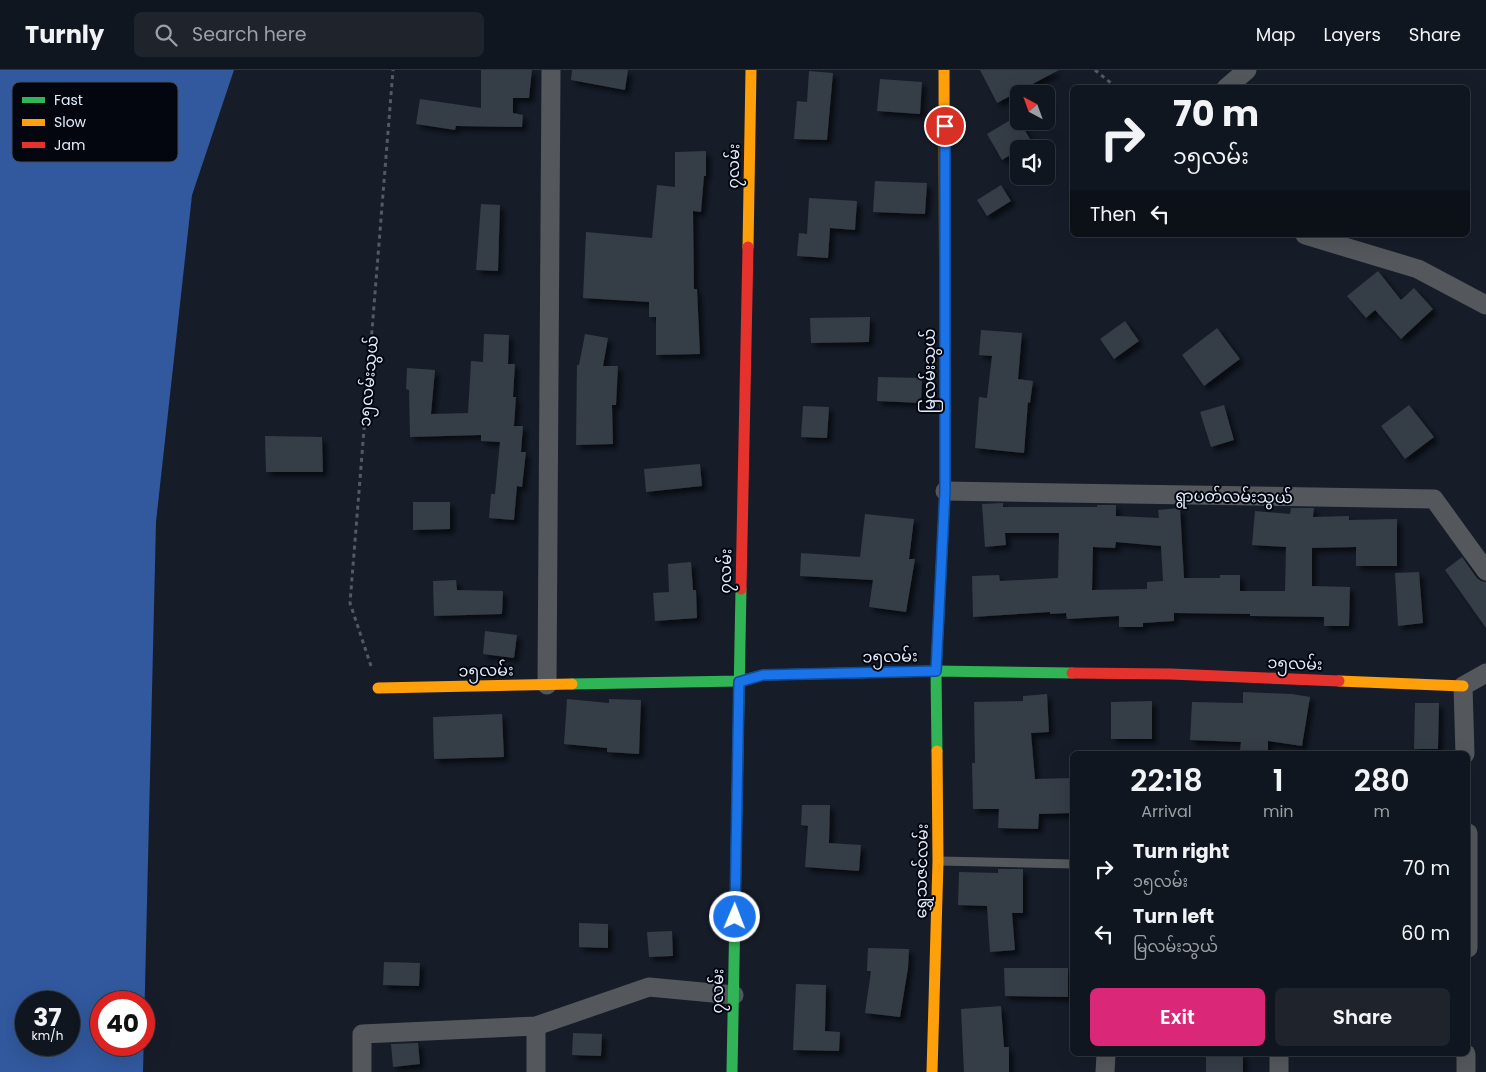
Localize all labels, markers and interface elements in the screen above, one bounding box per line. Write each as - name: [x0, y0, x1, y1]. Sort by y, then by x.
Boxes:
- search box: [134, 12, 484, 57]
- text: Turnly: [25, 18, 104, 51]
- icon: search: [152, 21, 180, 49]
- text: Search here: [192, 21, 307, 48]
- text: Map: [1256, 22, 1296, 47]
- text: Layers: [1324, 22, 1381, 47]
- text: Share: [1409, 22, 1461, 47]
- legend: [12, 82, 178, 162]
- north arrow: [1010, 85, 1055, 130]
- map controls: [1010, 85, 1055, 185]
- text: 70 m: [1173, 89, 1259, 138]
- text: Fast: [54, 90, 83, 110]
- pin: [924, 105, 966, 147]
- icon: right: [1090, 105, 1155, 170]
- text: Slow: [54, 112, 87, 132]
- icon: arrive: [931, 112, 959, 140]
- text: Jam: [54, 135, 85, 155]
- button: sound: [1010, 140, 1055, 185]
- text: ၁၅လမ်း: [1173, 141, 1249, 172]
- street label: ၇လမ်း: [722, 143, 747, 189]
- icon: left: [1146, 200, 1174, 228]
- text: Then: [1090, 201, 1136, 228]
- street label: မြလမ်းသွယ်: [918, 329, 943, 413]
- street label: ၁၅လမ်းသွယ်: [353, 335, 386, 428]
- street label: ရွာပတ်လမ်းသွယ်: [1175, 484, 1293, 511]
- street label: ၇လမ်း: [714, 548, 739, 594]
- street label: ၁၅လမ်း: [862, 645, 918, 670]
- street label: ၁၅လမ်း: [1267, 651, 1323, 678]
- street label: ၁၅လမ်း: [458, 659, 514, 684]
- text: 22:18: [1130, 759, 1203, 802]
- text: 1: [1273, 759, 1284, 802]
- text: 280: [1354, 759, 1410, 802]
- text: Arrival: [1141, 800, 1192, 823]
- text: min: [1263, 800, 1294, 823]
- text: m: [1374, 800, 1390, 823]
- street label: ရွှေသဇင်လမ်း: [909, 823, 936, 919]
- text: Turn right: [1133, 838, 1229, 865]
- icon: right: [1090, 855, 1118, 883]
- text: 70 m: [1403, 855, 1450, 882]
- text: ၁၅လမ်း: [1133, 870, 1188, 893]
- position arrow: [708, 890, 760, 942]
- text: Turn left: [1133, 903, 1214, 930]
- icon: left: [1090, 920, 1118, 948]
- text: 60 m: [1401, 920, 1450, 947]
- text: မြလမ်းသွယ်: [1133, 935, 1218, 958]
- street label: ၇လမ်း: [706, 968, 731, 1014]
- button: Exit: [1090, 988, 1265, 1046]
- button: Share: [1275, 988, 1450, 1046]
- speed limit sign: 40: [90, 991, 155, 1056]
- text: 37: [33, 1000, 62, 1035]
- text: km/h: [32, 1027, 63, 1044]

